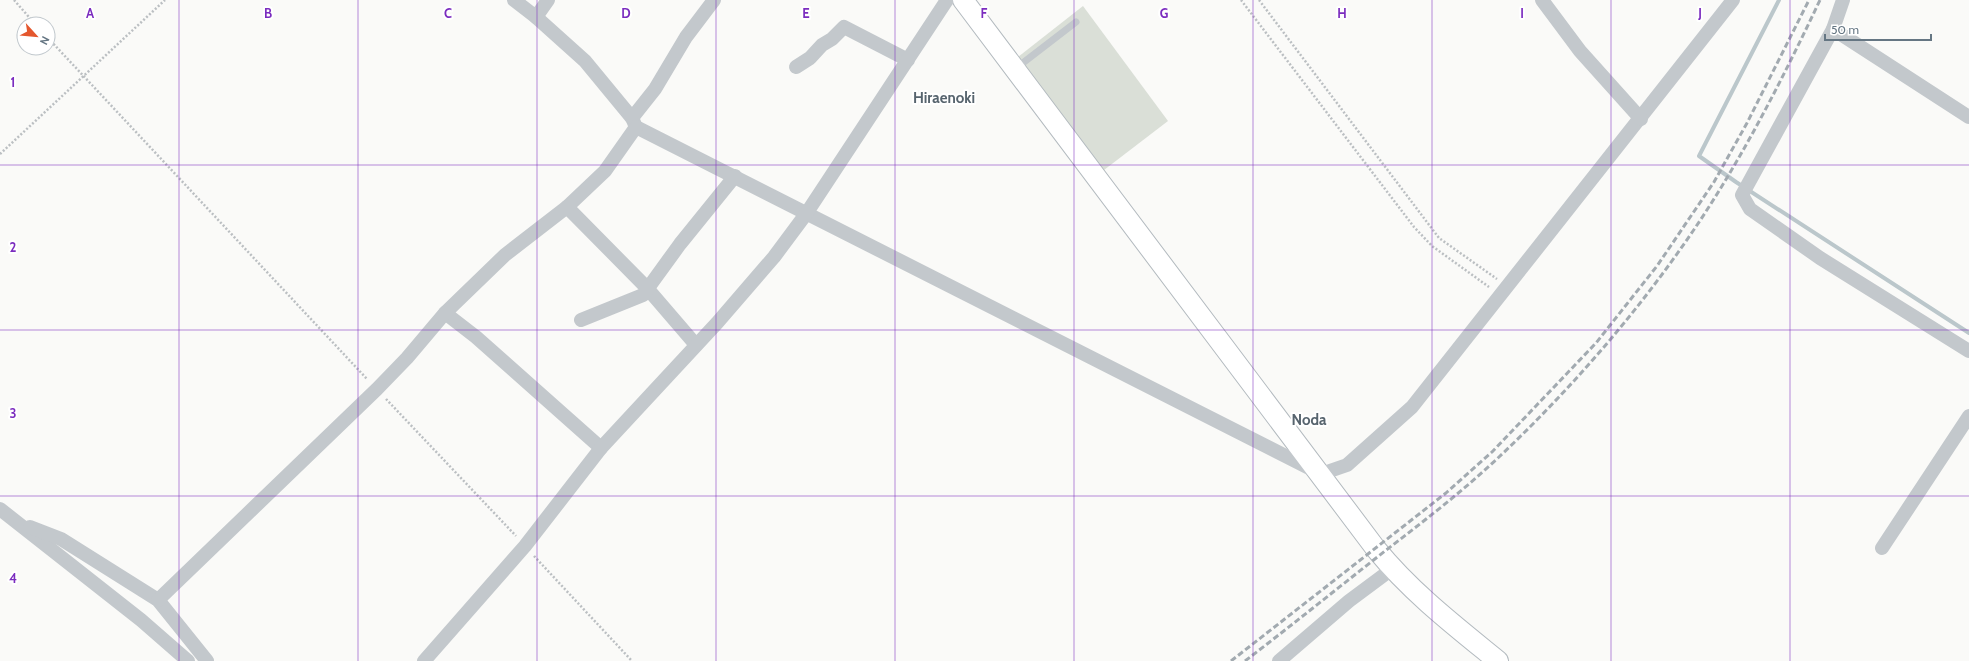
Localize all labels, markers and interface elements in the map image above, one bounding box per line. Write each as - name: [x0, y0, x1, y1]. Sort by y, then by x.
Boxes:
- text: A: [86, 5, 95, 21]
- text: B: [264, 5, 272, 21]
- text: C: [444, 5, 452, 21]
- text: D: [621, 5, 631, 21]
- text: E: [802, 5, 810, 21]
- text: F: [981, 5, 988, 21]
- text: G: [1160, 5, 1169, 21]
- text: H: [1337, 5, 1347, 21]
- text: I: [1520, 5, 1524, 21]
- text: J: [1697, 5, 1702, 21]
- north arrow: [16, 16, 56, 56]
- scale bar: [1825, 16, 1931, 42]
- text: 50 m: [1831, 22, 1859, 37]
- text: N: [37, 34, 53, 47]
- text: 1: [11, 74, 15, 90]
- district label: Hiraenoki: [913, 89, 975, 107]
- text: 2: [10, 239, 17, 255]
- text: 3: [9, 405, 17, 421]
- district label: Noda: [1292, 411, 1327, 429]
- text: 4: [9, 570, 17, 586]

